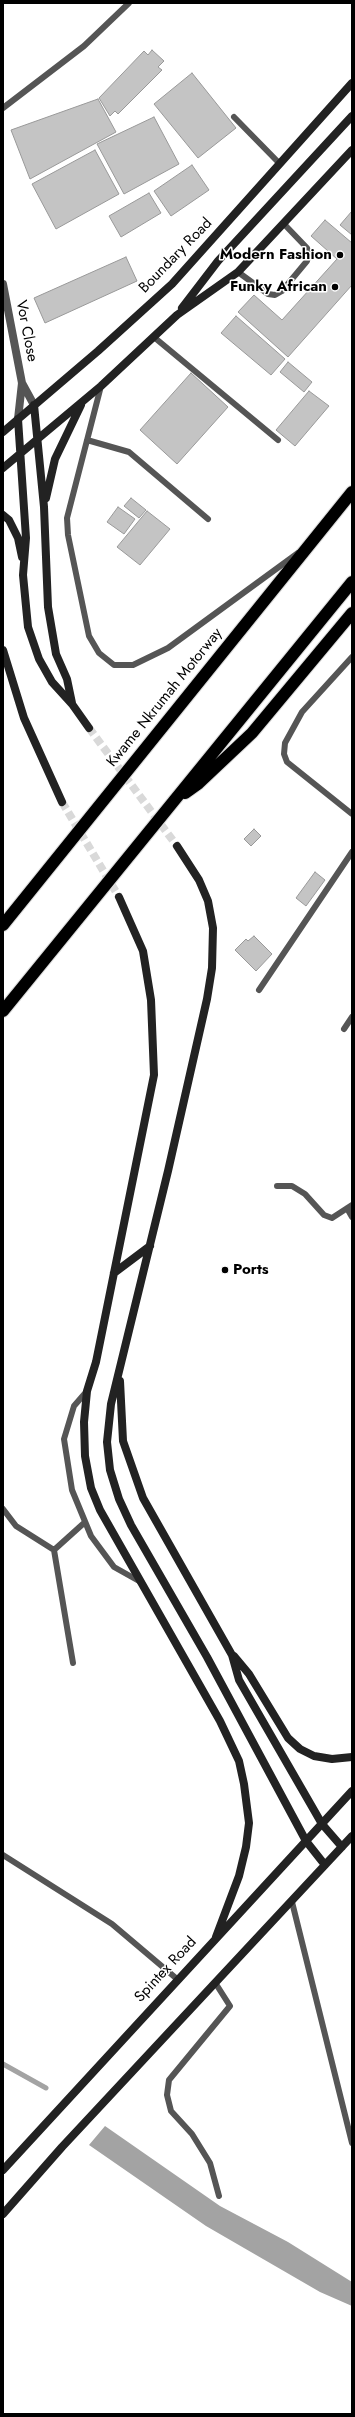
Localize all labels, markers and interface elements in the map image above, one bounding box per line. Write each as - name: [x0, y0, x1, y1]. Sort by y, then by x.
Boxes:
- street label: Boundary Road: [136, 215, 216, 297]
- place label: Modern Fashion: [220, 246, 332, 264]
- marker: Modern Fashion: [335, 250, 345, 260]
- place label: Funky African: [230, 278, 327, 296]
- marker: Funky African: [330, 282, 340, 292]
- street label: Vor Close: [11, 299, 41, 363]
- street label: Kwame Nkrumah Motorway: [103, 625, 227, 771]
- place label: Ports: [233, 1261, 269, 1279]
- marker: Ports: [220, 1265, 230, 1275]
- street label: Spintex Road: [131, 1934, 201, 2006]

